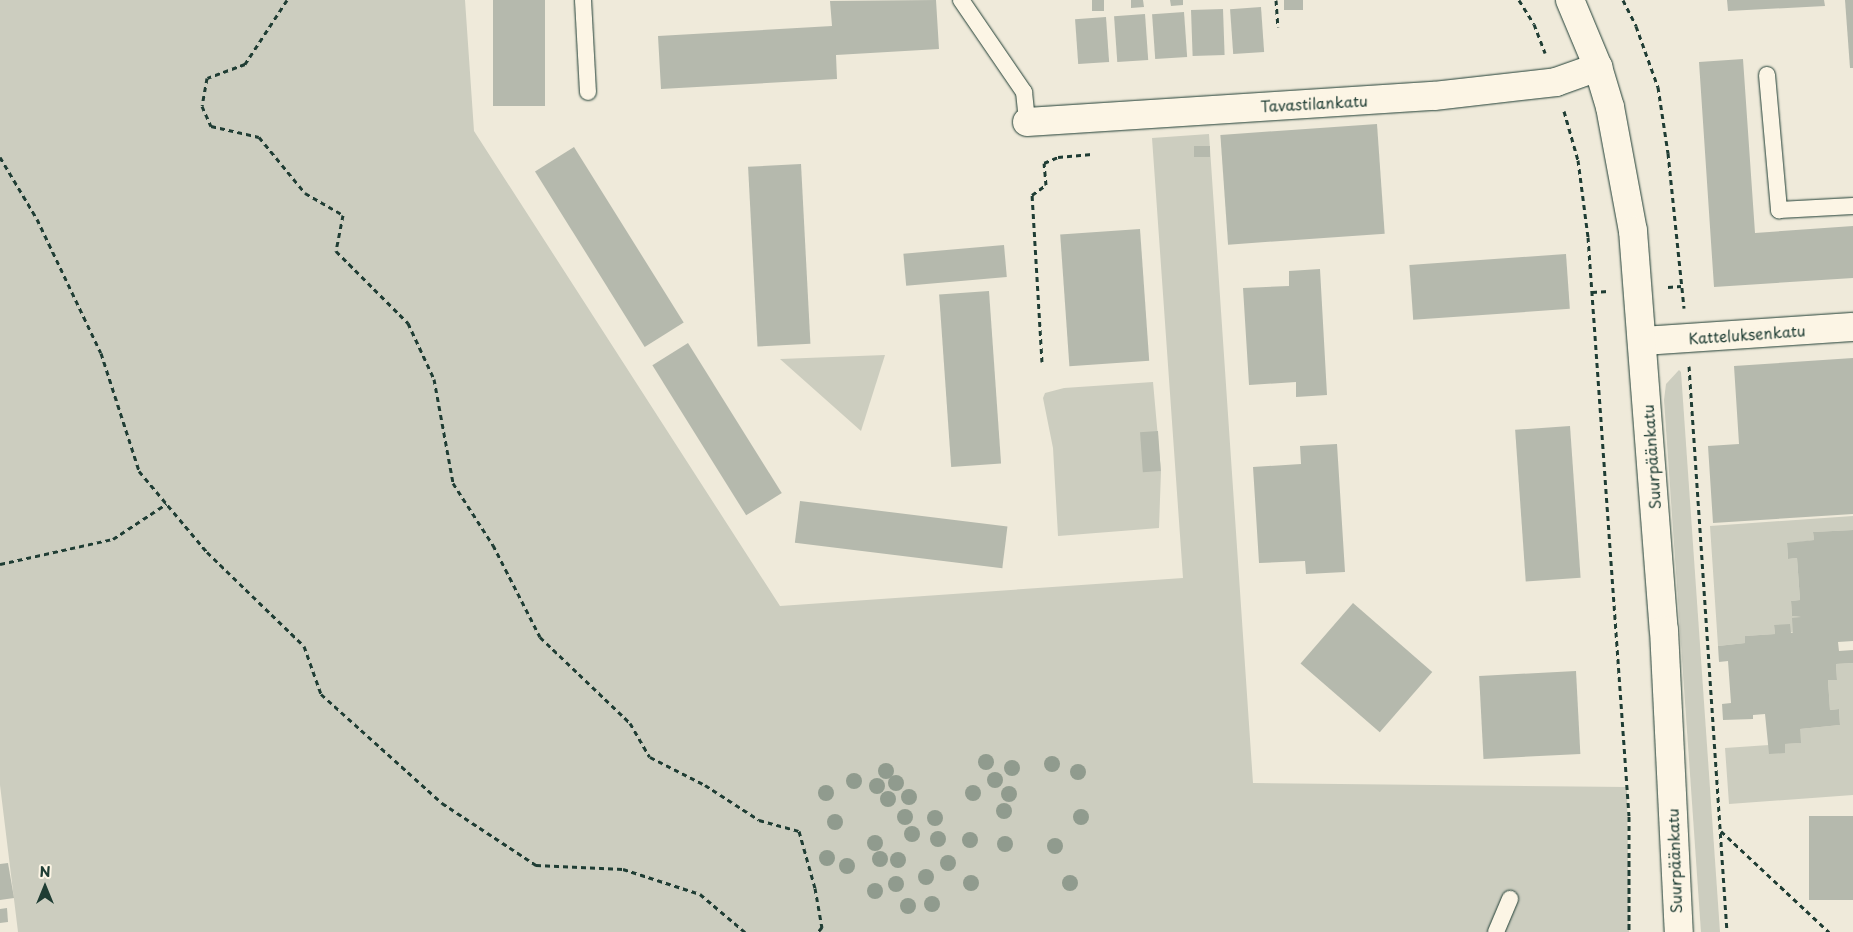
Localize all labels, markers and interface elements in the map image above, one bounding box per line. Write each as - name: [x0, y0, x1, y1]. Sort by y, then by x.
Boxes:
- street label: Tavastilankatu: [1260, 91, 1368, 115]
- street label: Katteluksenkatu: [1688, 321, 1806, 347]
- street label: Suurpäänkatu: [1638, 404, 1664, 510]
- street label: Suurpäänkatu: [1663, 808, 1685, 914]
- text: N: [39, 861, 51, 882]
- north arrow: [20, 862, 70, 912]

